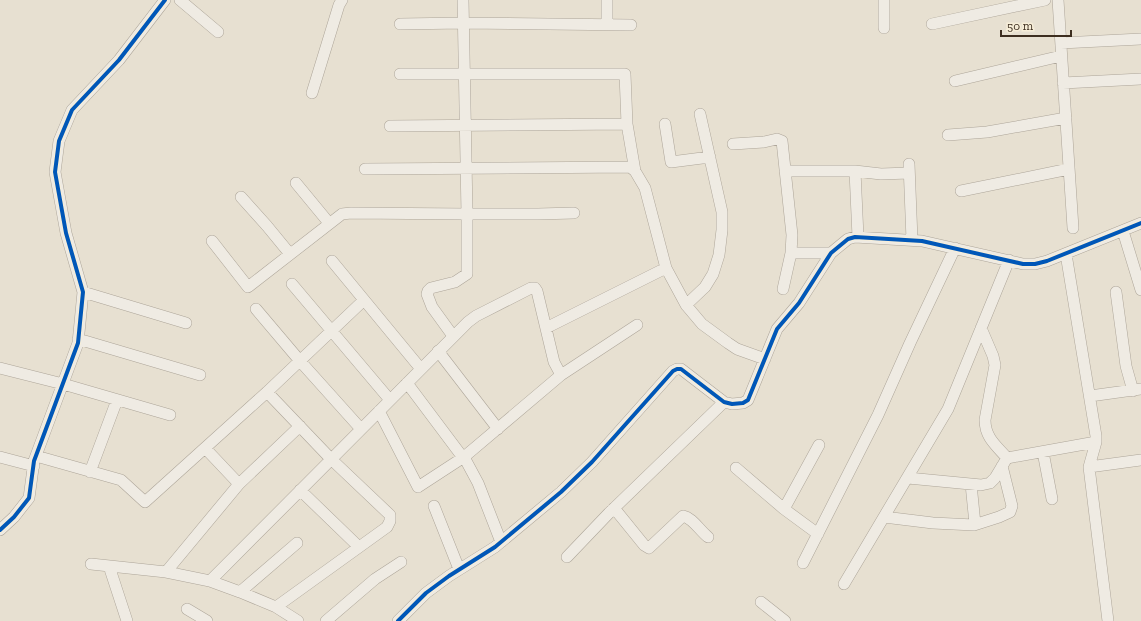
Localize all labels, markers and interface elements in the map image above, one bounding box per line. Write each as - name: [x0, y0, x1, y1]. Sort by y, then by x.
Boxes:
- scale bar: [1001, 12, 1071, 38]
- text: 50 m: [1007, 19, 1034, 33]

